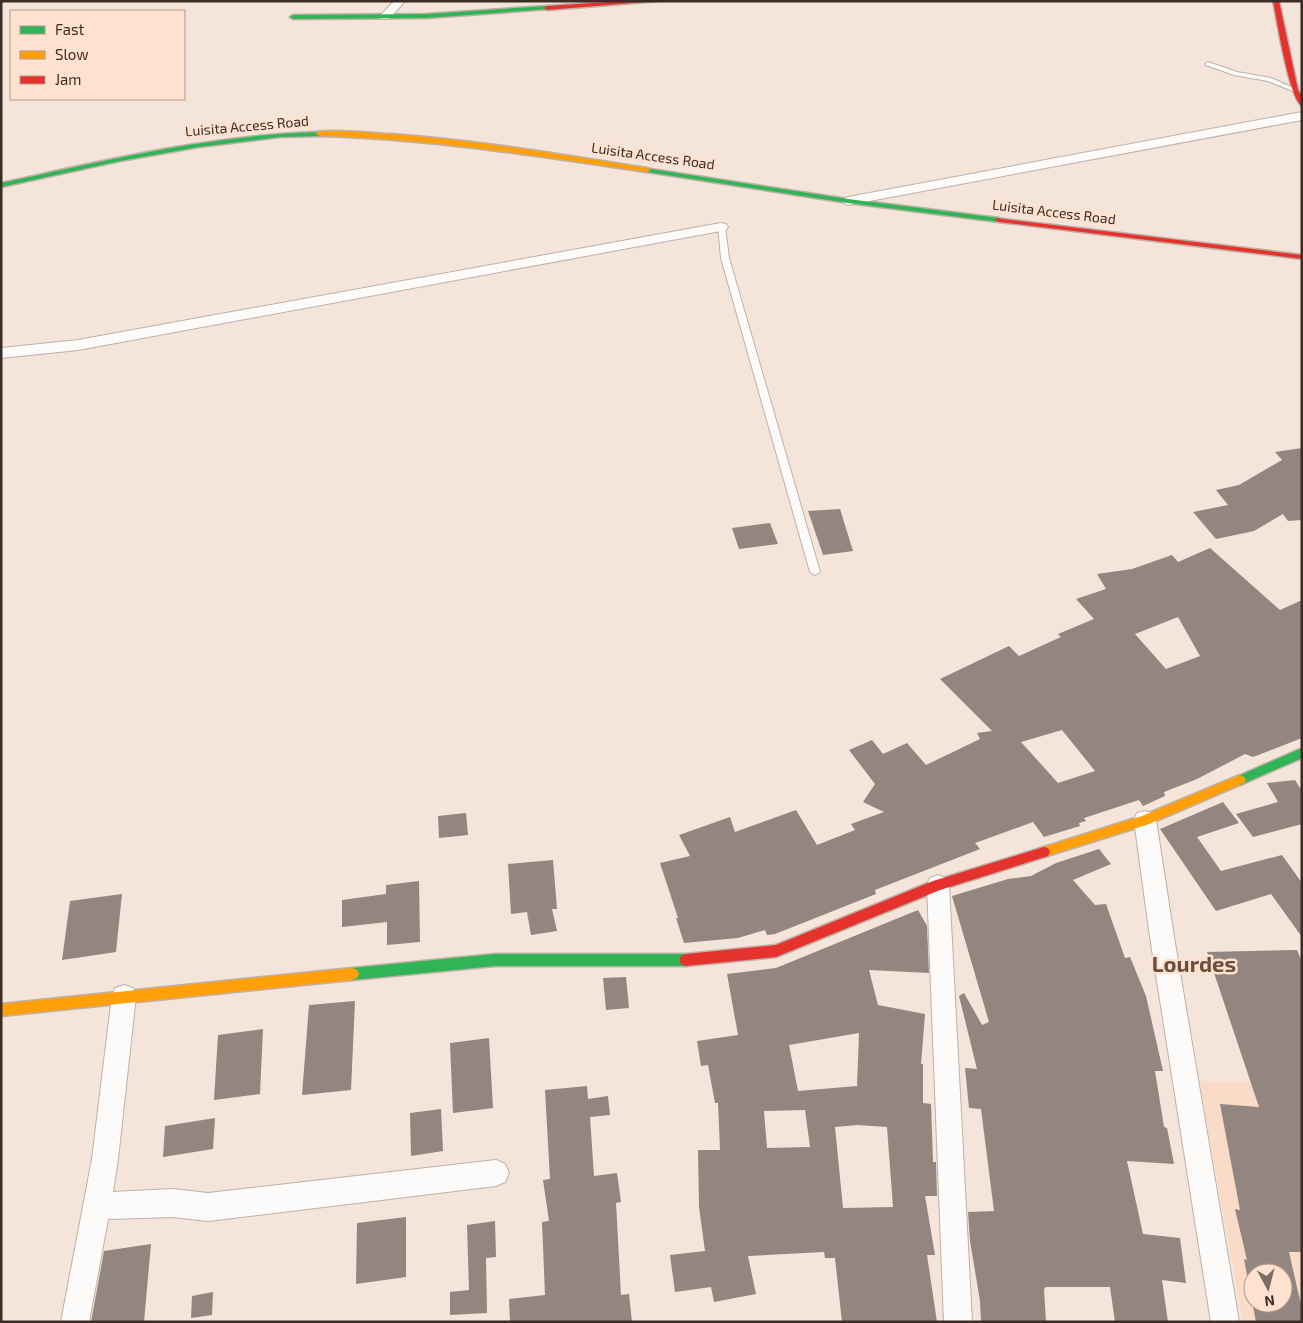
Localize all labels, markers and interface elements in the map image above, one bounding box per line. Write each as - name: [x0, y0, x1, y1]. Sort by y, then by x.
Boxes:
- legend: [10, 10, 185, 100]
- text: Fast: [55, 20, 85, 38]
- text: Slow: [55, 45, 89, 63]
- text: Jam: [55, 70, 81, 88]
- street label: Luisita Access Road: [184, 112, 310, 139]
- street label: Luisita Access Road: [590, 138, 716, 173]
- street label: Luisita Access Road: [991, 195, 1117, 228]
- district label: Lourdes: [1152, 950, 1236, 976]
- north arrow: [1243, 1263, 1293, 1313]
- text: N: [1264, 1292, 1276, 1310]

